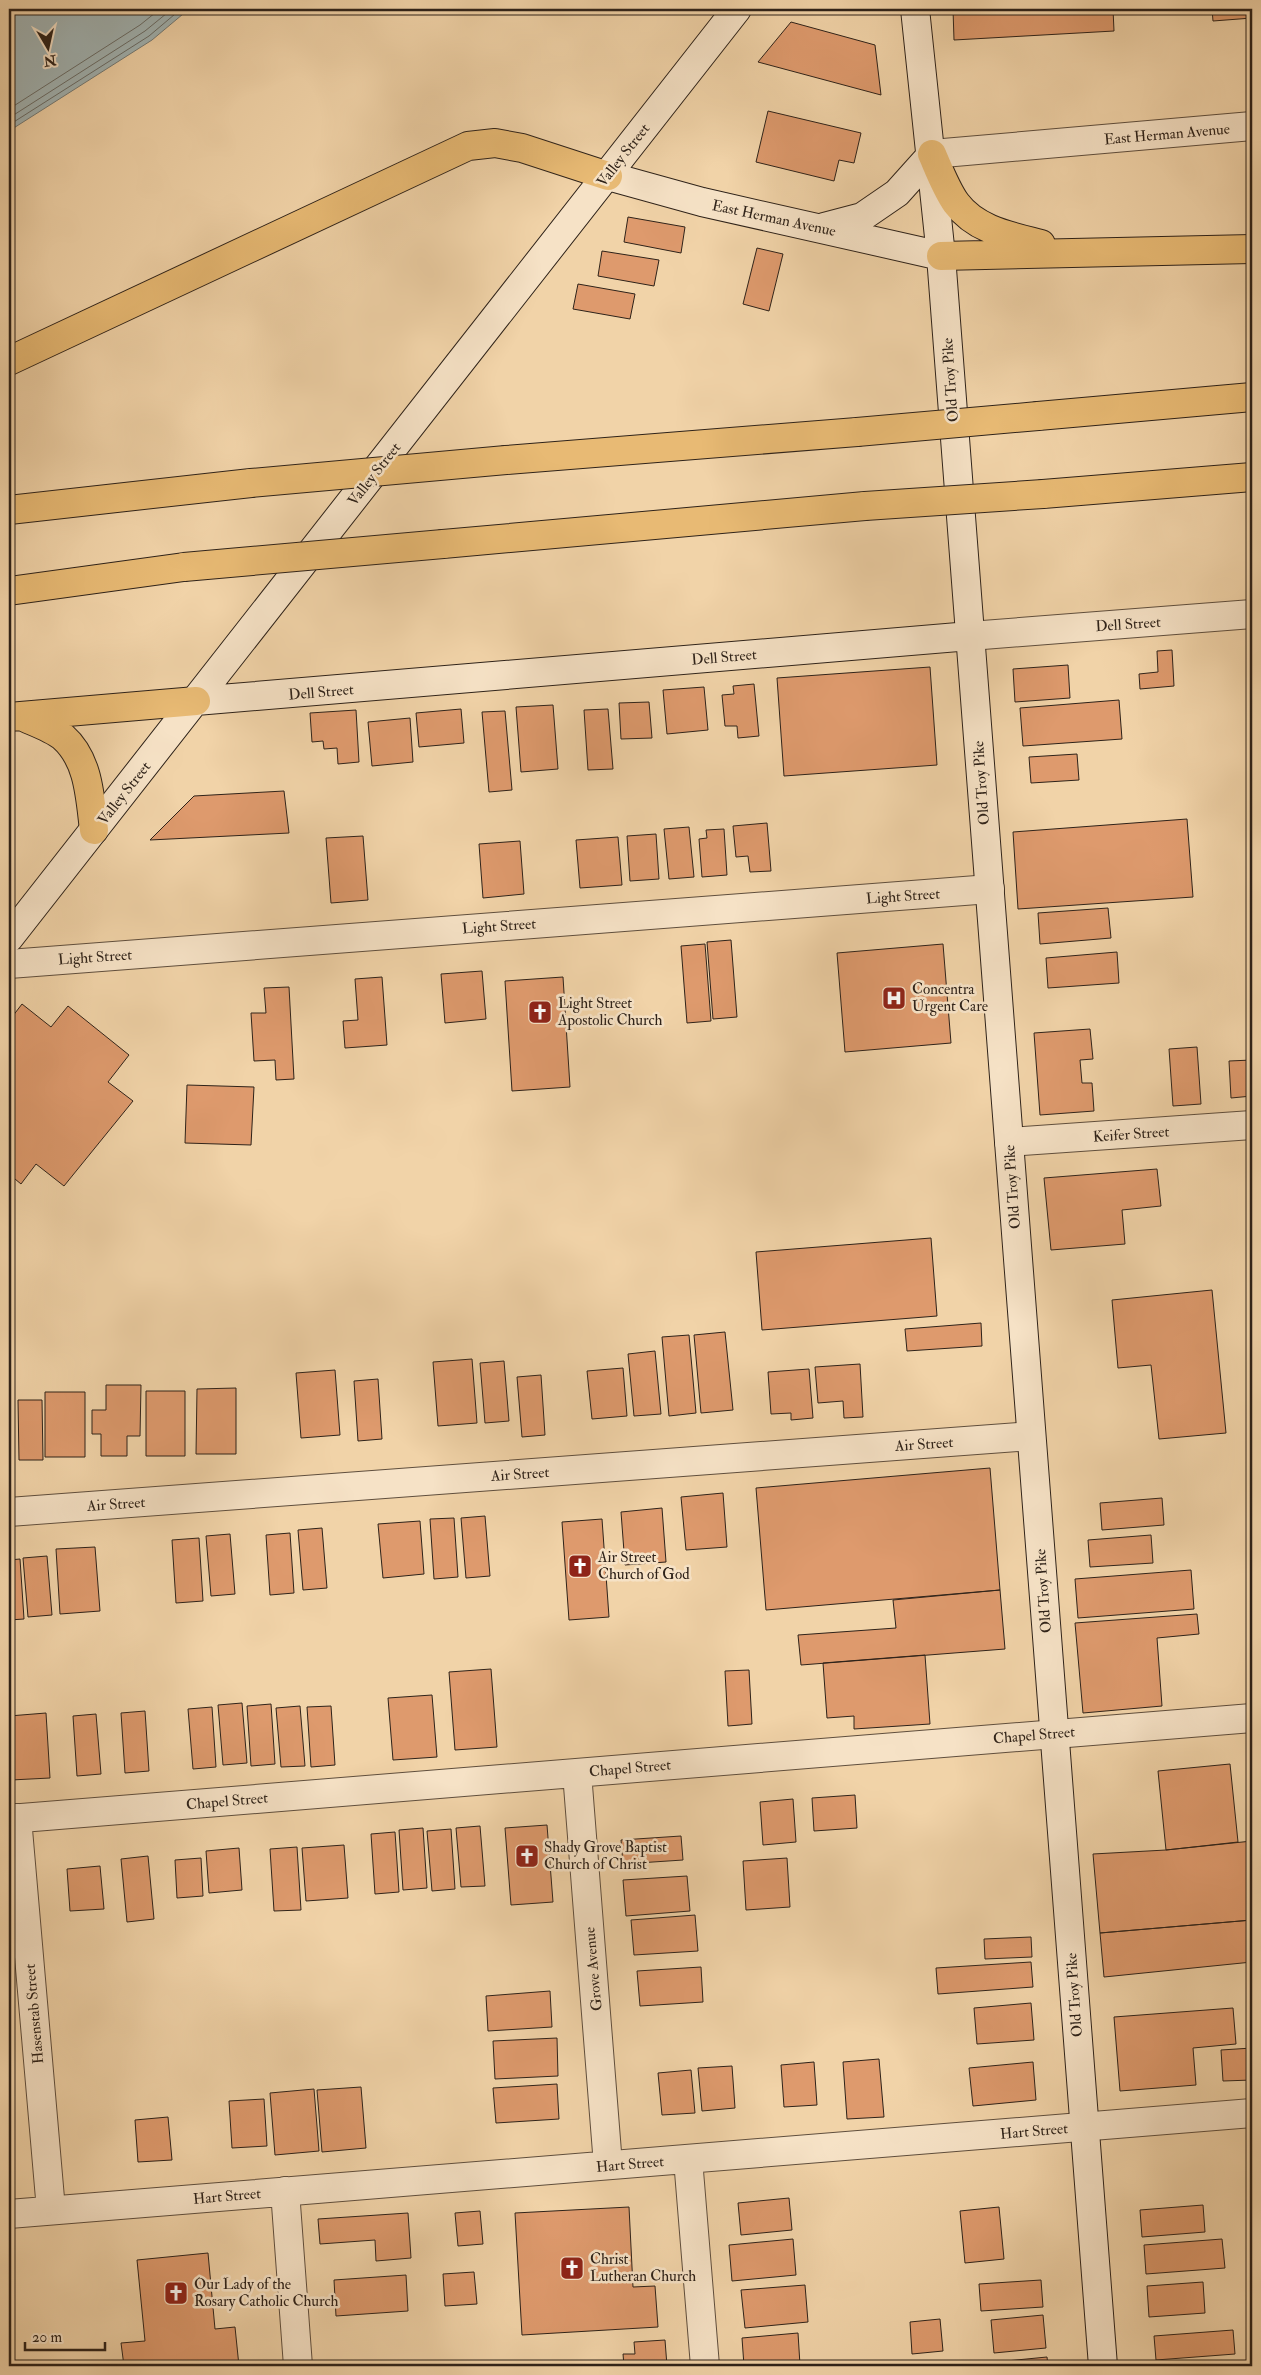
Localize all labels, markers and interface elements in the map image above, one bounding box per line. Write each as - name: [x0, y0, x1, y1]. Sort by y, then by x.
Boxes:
- north arrow: [22, 22, 72, 72]
- text: N: [42, 51, 58, 70]
- street label: Valley Street: [593, 120, 654, 191]
- street label: East Herman Avenue: [1103, 120, 1231, 149]
- street label: East Herman Avenue: [710, 196, 838, 241]
- street label: Old Troy Pike: [938, 337, 963, 423]
- street label: Valley Street: [344, 439, 405, 510]
- street label: Dell Street: [1095, 613, 1161, 636]
- street label: Dell Street: [691, 645, 758, 670]
- street label: Dell Street: [288, 680, 355, 705]
- street label: Old Troy Pike: [969, 740, 994, 826]
- street label: Valley Street: [94, 758, 155, 829]
- street label: Light Street: [865, 884, 941, 909]
- street label: Light Street: [461, 914, 537, 939]
- street label: Light Street: [57, 945, 133, 970]
- place label: Concentra Urgent Care: [912, 980, 988, 1016]
- hospital icon: Concentra Urgent Care: [881, 985, 907, 1011]
- place label: Light Street Apostolic Church: [557, 994, 662, 1031]
- church icon: Light Street Apostolic Church: [527, 999, 553, 1025]
- street label: Keifer Street: [1092, 1122, 1170, 1147]
- street label: Old Troy Pike: [1000, 1144, 1025, 1230]
- street label: Air Street: [893, 1433, 954, 1456]
- street label: Air Street: [489, 1463, 550, 1486]
- street label: Air Street: [85, 1493, 146, 1516]
- place label: Air Street Church of God: [597, 1548, 690, 1584]
- street label: Old Troy Pike: [1031, 1548, 1056, 1634]
- church icon: Air Street Church of God: [567, 1553, 593, 1579]
- street label: Chapel Street: [992, 1722, 1076, 1750]
- street label: Chapel Street: [588, 1755, 672, 1783]
- street label: Chapel Street: [185, 1788, 269, 1816]
- place label: Shady Grove Baptist Church of Christ: [544, 1838, 667, 1874]
- church icon: Shady Grove Baptist Church of Christ: [514, 1843, 540, 1869]
- street label: Grove Avenue: [580, 1926, 607, 2012]
- street label: Old Troy Pike: [1062, 1952, 1087, 2038]
- street label: Hasenstab Street: [21, 1963, 48, 2065]
- street label: Hart Street: [999, 2119, 1069, 2144]
- street label: Hart Street: [595, 2152, 665, 2177]
- street label: Hart Street: [192, 2184, 262, 2209]
- place label: Christ Lutheran Church: [590, 2250, 696, 2286]
- church icon: Christ Lutheran Church: [559, 2255, 585, 2281]
- place label: Our Lady of the Rosary Catholic Church: [194, 2275, 338, 2311]
- church icon: Our Lady of the Rosary Catholic Church: [163, 2280, 189, 2306]
- scale bar: [25, 2320, 105, 2352]
- text: 20 m: [32, 2328, 62, 2347]

